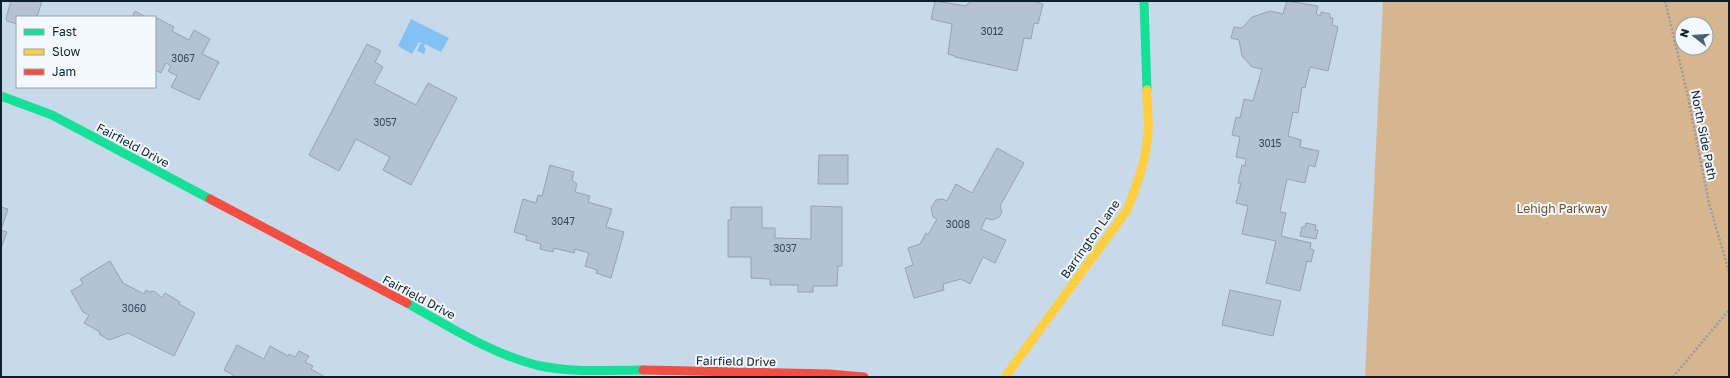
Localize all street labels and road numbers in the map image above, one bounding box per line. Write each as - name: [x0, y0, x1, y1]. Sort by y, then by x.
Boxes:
- street label: North Side Path: [1688, 89, 1720, 181]
- street label: Fairfield Drive: [94, 120, 172, 170]
- street label: Barrington Lane: [1057, 197, 1123, 281]
- street label: Fairfield Drive: [380, 272, 458, 322]
- street label: Fairfield Drive: [696, 353, 776, 369]

